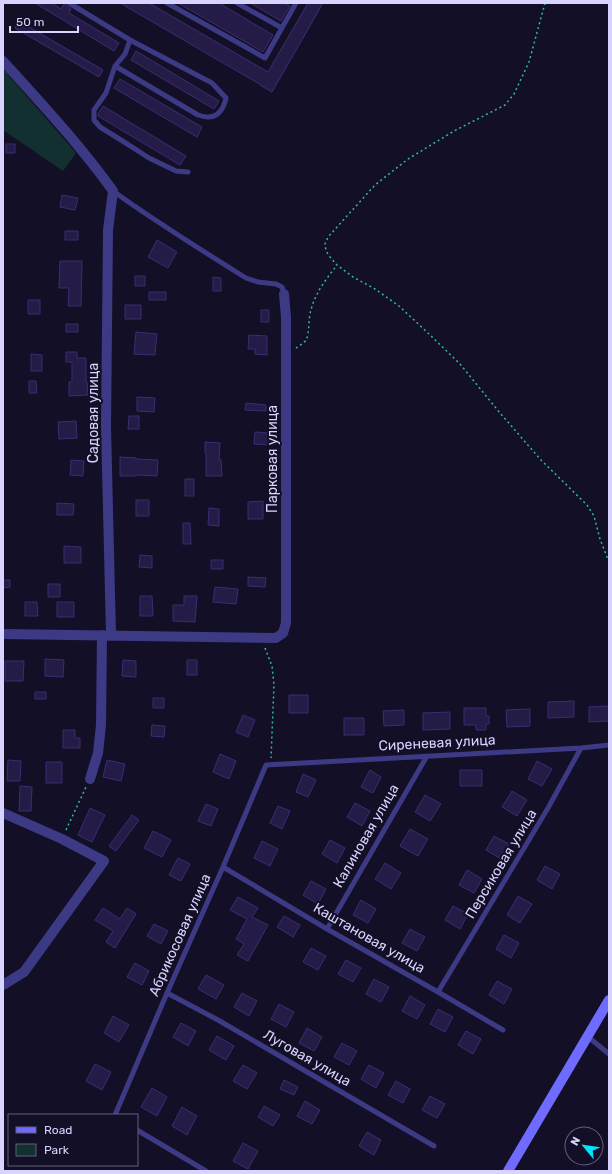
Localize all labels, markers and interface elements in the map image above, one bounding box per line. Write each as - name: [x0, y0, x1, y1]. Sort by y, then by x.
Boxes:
- scale bar: [10, 8, 78, 34]
- text: 50 m: [16, 15, 44, 29]
- street label: Садовая улица: [85, 363, 102, 463]
- street label: Парковая улица: [264, 405, 281, 513]
- street label: Сиреневая улица: [378, 731, 496, 755]
- street label: Калиновая улица: [329, 781, 403, 891]
- street label: Персиковая улица: [462, 806, 540, 922]
- street label: Абрикосовая улица: [145, 871, 215, 999]
- street label: Каштановая улица: [310, 899, 428, 977]
- street label: Луговая улица: [260, 1026, 354, 1090]
- legend: [8, 1114, 138, 1166]
- text: Road: [44, 1123, 72, 1137]
- north arrow: [564, 1126, 604, 1166]
- text: N: [568, 1135, 583, 1148]
- text: Park: [44, 1143, 70, 1157]

